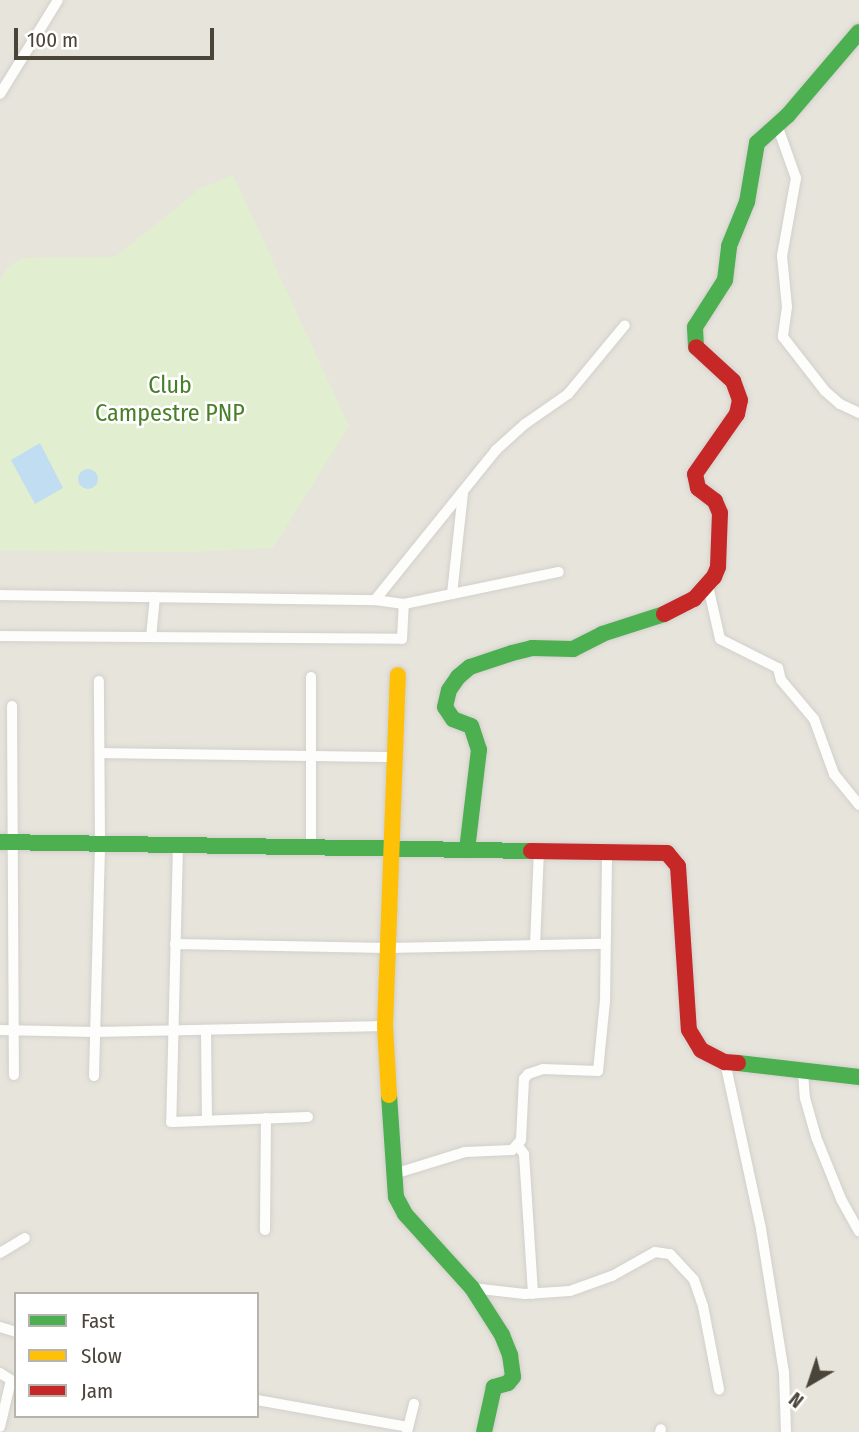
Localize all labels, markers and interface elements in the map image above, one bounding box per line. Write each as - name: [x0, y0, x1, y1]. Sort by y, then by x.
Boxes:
- scale bar: [18, 14, 217, 58]
- text: 100 m: [27, 27, 78, 53]
- park label: Club Campestre PNP: [95, 372, 245, 428]
- legend: [14, 1292, 259, 1418]
- text: Fast: [81, 1308, 115, 1334]
- text: Slow: [81, 1343, 122, 1369]
- north arrow: [775, 1348, 845, 1418]
- text: Jam: [81, 1378, 113, 1404]
- text: N: [785, 1387, 808, 1412]

